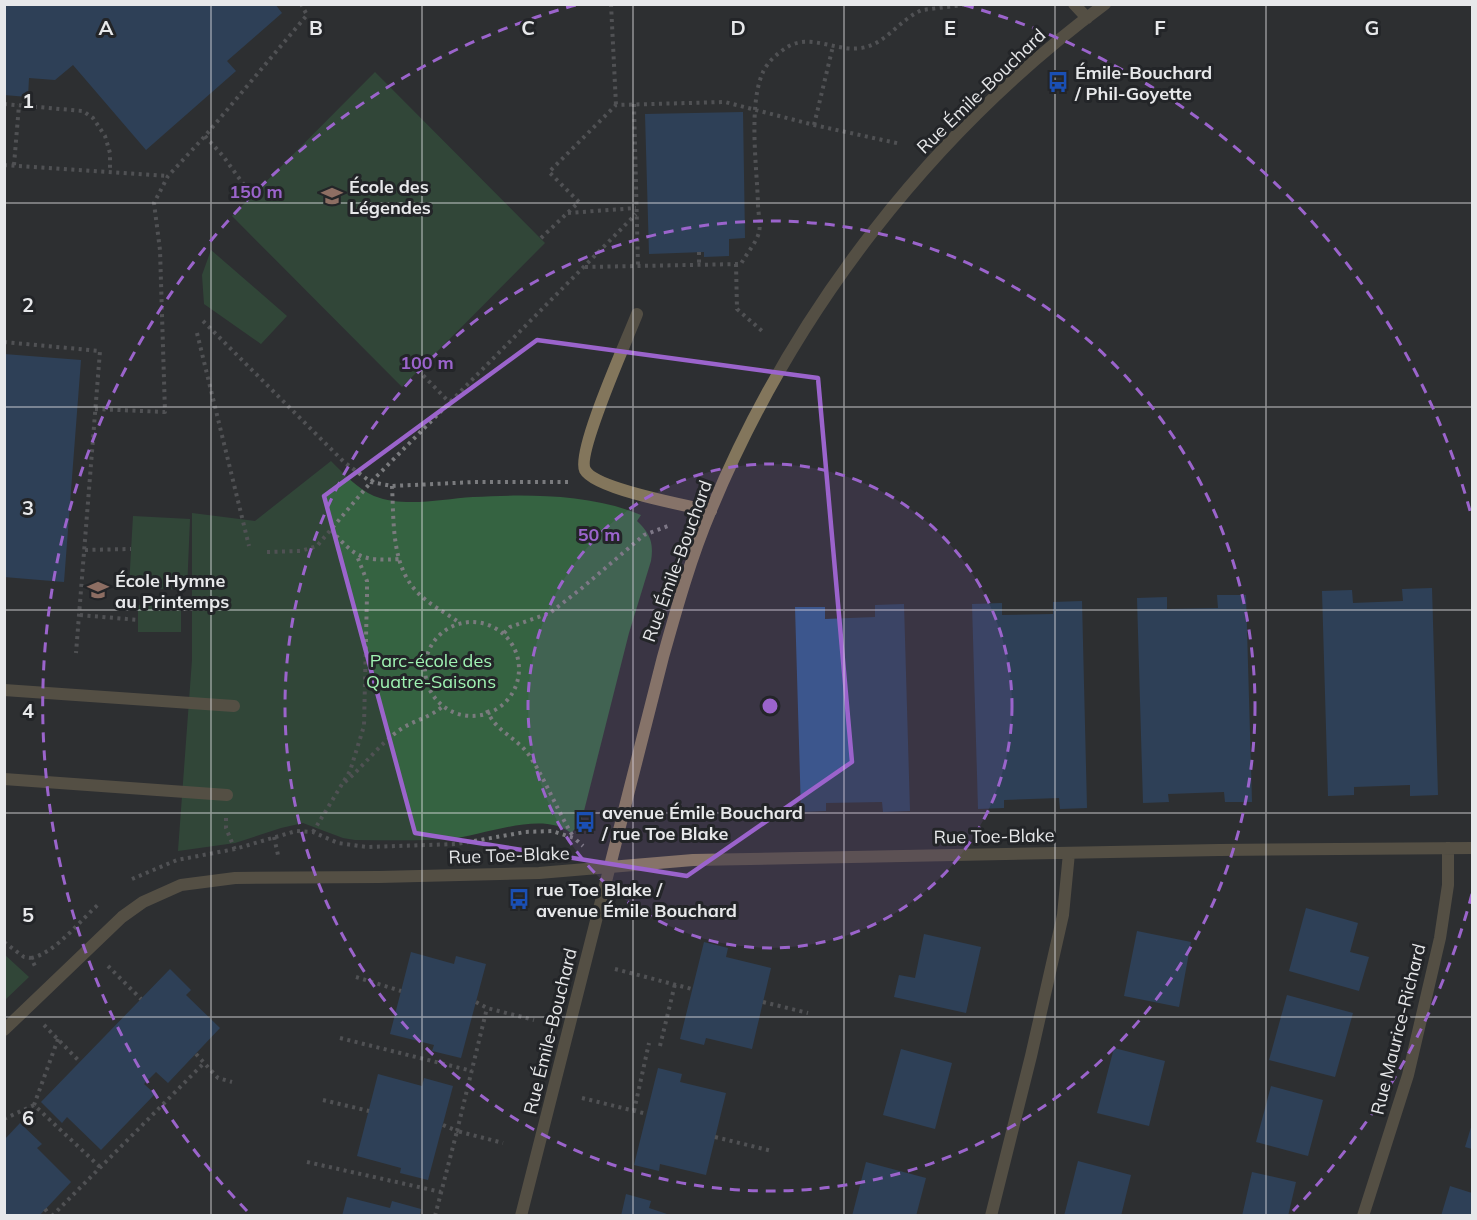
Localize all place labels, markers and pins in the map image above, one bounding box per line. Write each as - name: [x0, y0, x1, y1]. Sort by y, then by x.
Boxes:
- place label: Émile-Bouchard / Phil-Goyette: [1074, 61, 1212, 105]
- bus stop icon: Émile-Bouchard / Phil-Goyette: [1046, 70, 1070, 94]
- place label: École des Légendes: [349, 175, 431, 219]
- school or university icon: École des Légendes: [320, 184, 344, 208]
- place label: École Hymne au Printemps: [115, 569, 229, 613]
- school or university icon: École Hymne au Printemps: [86, 578, 110, 602]
- centre of rings: [760, 696, 780, 716]
- place label: avenue Émile Bouchard / rue Toe Blake: [601, 801, 803, 845]
- bus stop icon: avenue Émile Bouchard / rue Toe Blake: [573, 810, 597, 834]
- place label: rue Toe Blake / avenue Émile Bouchard: [536, 878, 737, 922]
- bus stop icon: rue Toe Blake / avenue Émile Bouchard: [507, 887, 531, 911]

